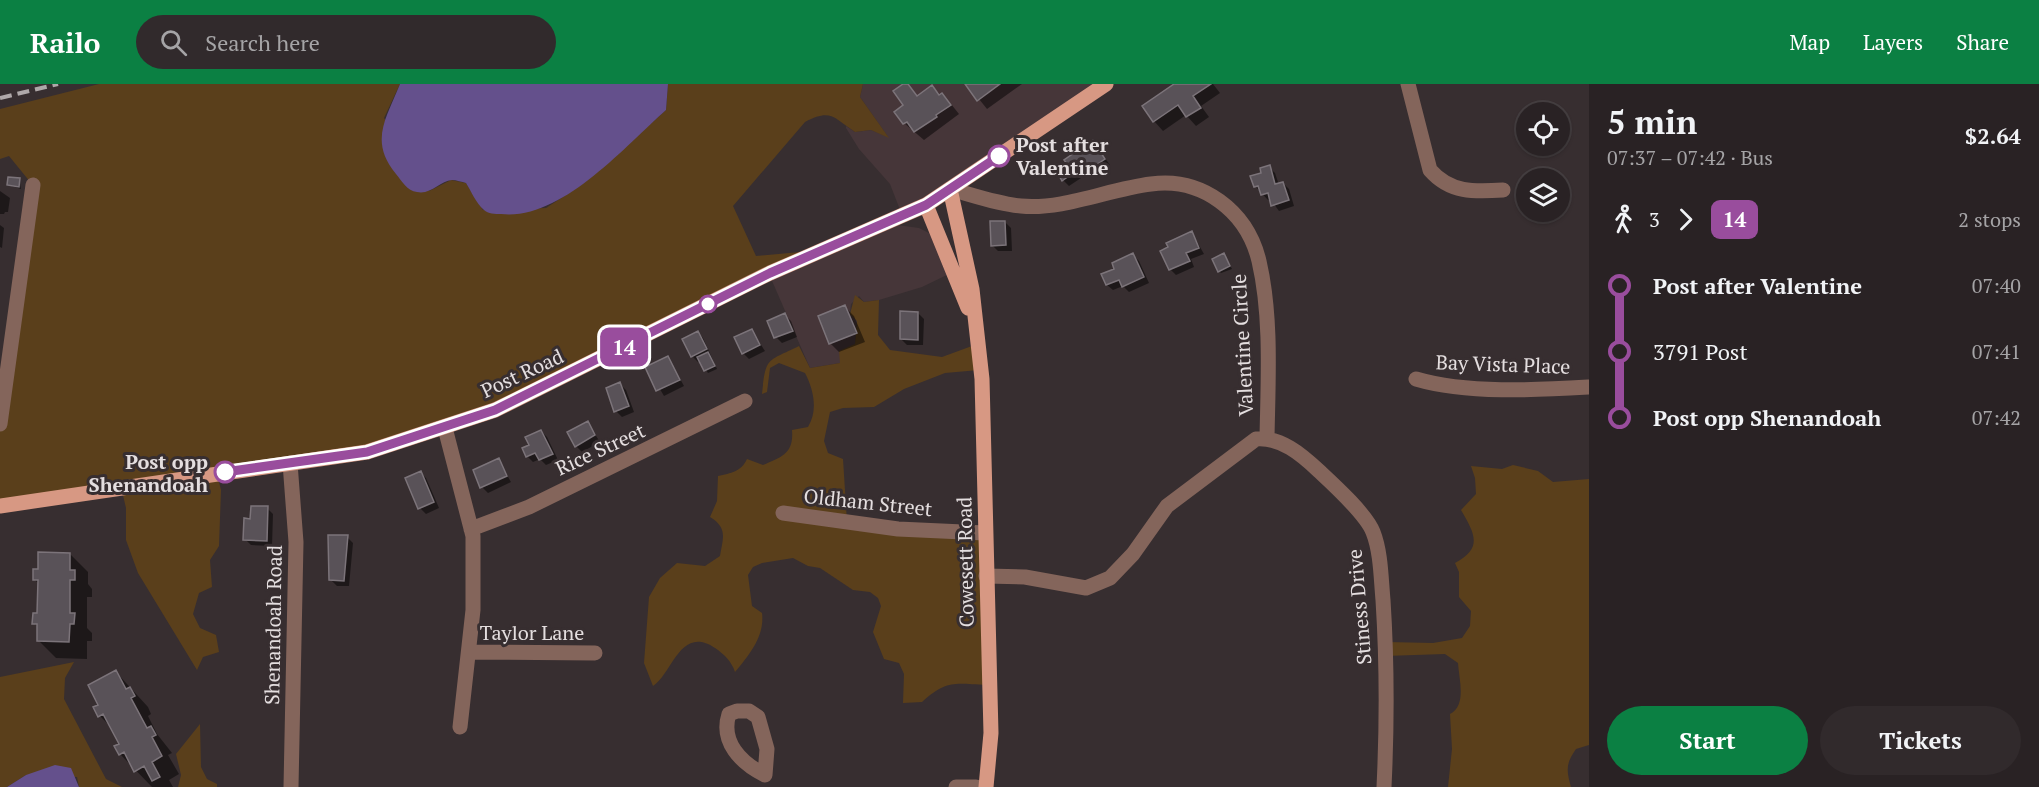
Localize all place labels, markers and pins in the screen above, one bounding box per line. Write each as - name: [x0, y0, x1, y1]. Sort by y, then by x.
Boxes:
- place label: Post after Valentine: [1016, 131, 1109, 181]
- marker: Post after Valentine: [988, 145, 1010, 167]
- unlabelled marker: [699, 295, 717, 313]
- place label: Post opp Shenandoah: [89, 448, 208, 498]
- marker: Post opp Shenandoah: [214, 461, 236, 483]

